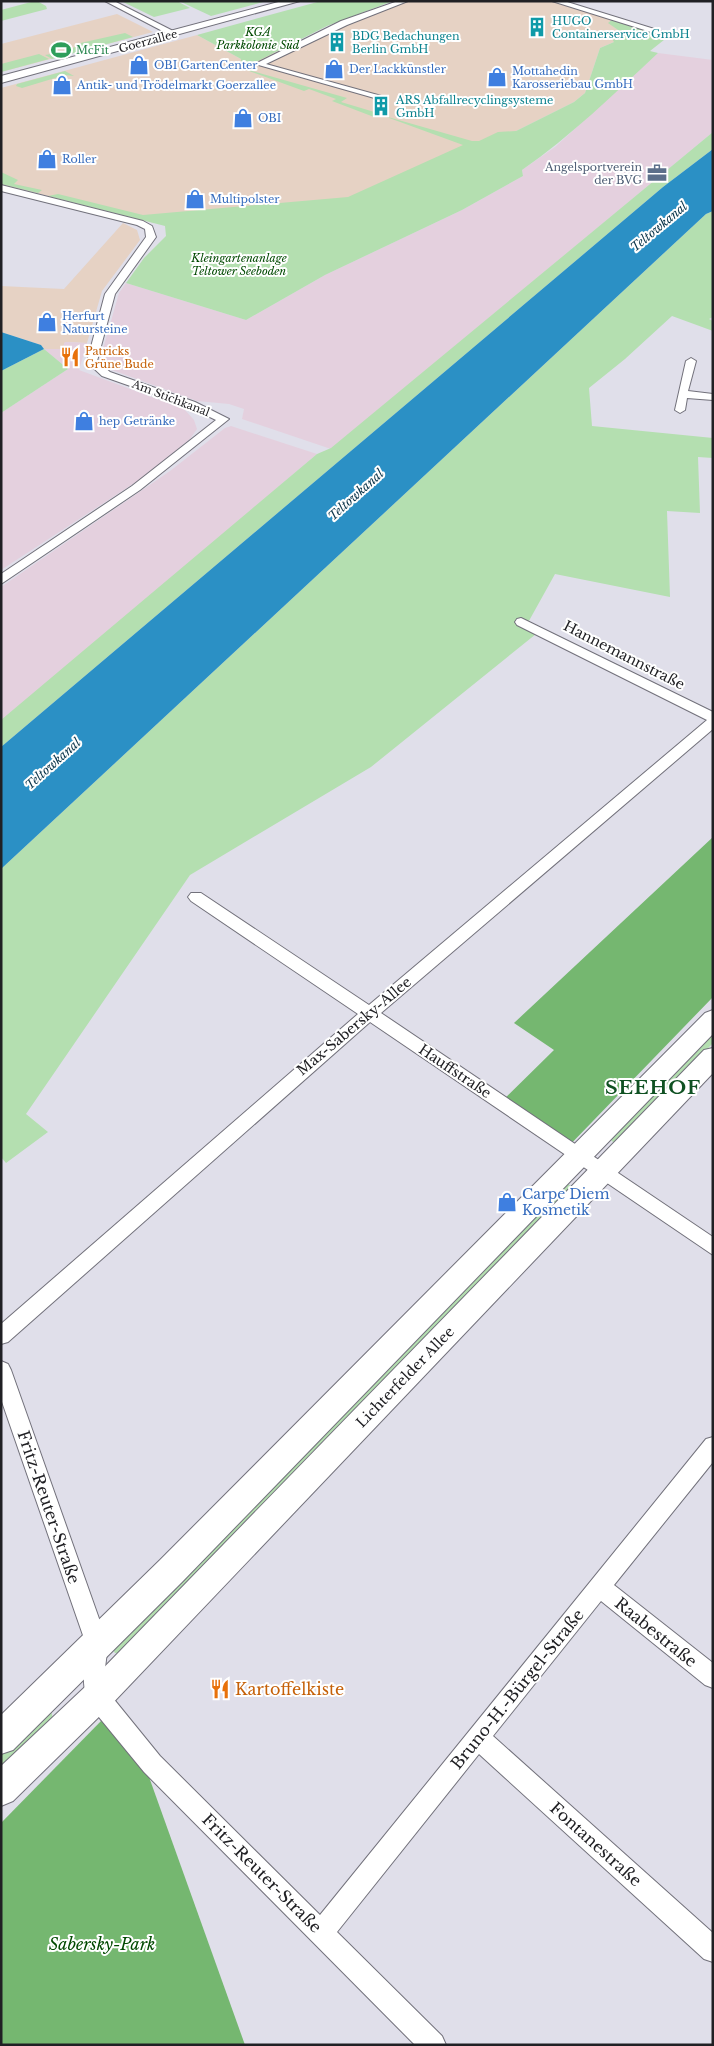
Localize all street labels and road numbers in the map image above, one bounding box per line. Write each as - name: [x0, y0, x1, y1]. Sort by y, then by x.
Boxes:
- street label: Goerzallee: [117, 26, 179, 56]
- street label: Am Stichkanal: [129, 376, 212, 419]
- street label: Hannemannstraße: [560, 617, 688, 693]
- street label: Max-Sabersky-Allee: [293, 973, 415, 1079]
- street label: Hauffstraße: [415, 1040, 495, 1102]
- street label: Lichterfelder Allee: [352, 1323, 458, 1431]
- street label: Fritz-Reuter-Straße: [13, 1428, 85, 1586]
- street label: Raabestraße: [611, 1593, 701, 1671]
- street label: Bruno-H.-Bürgel-Straße: [446, 1605, 588, 1773]
- street label: Fontanestraße: [546, 1798, 646, 1890]
- street label: Fritz-Reuter-Straße: [198, 1809, 326, 1937]

